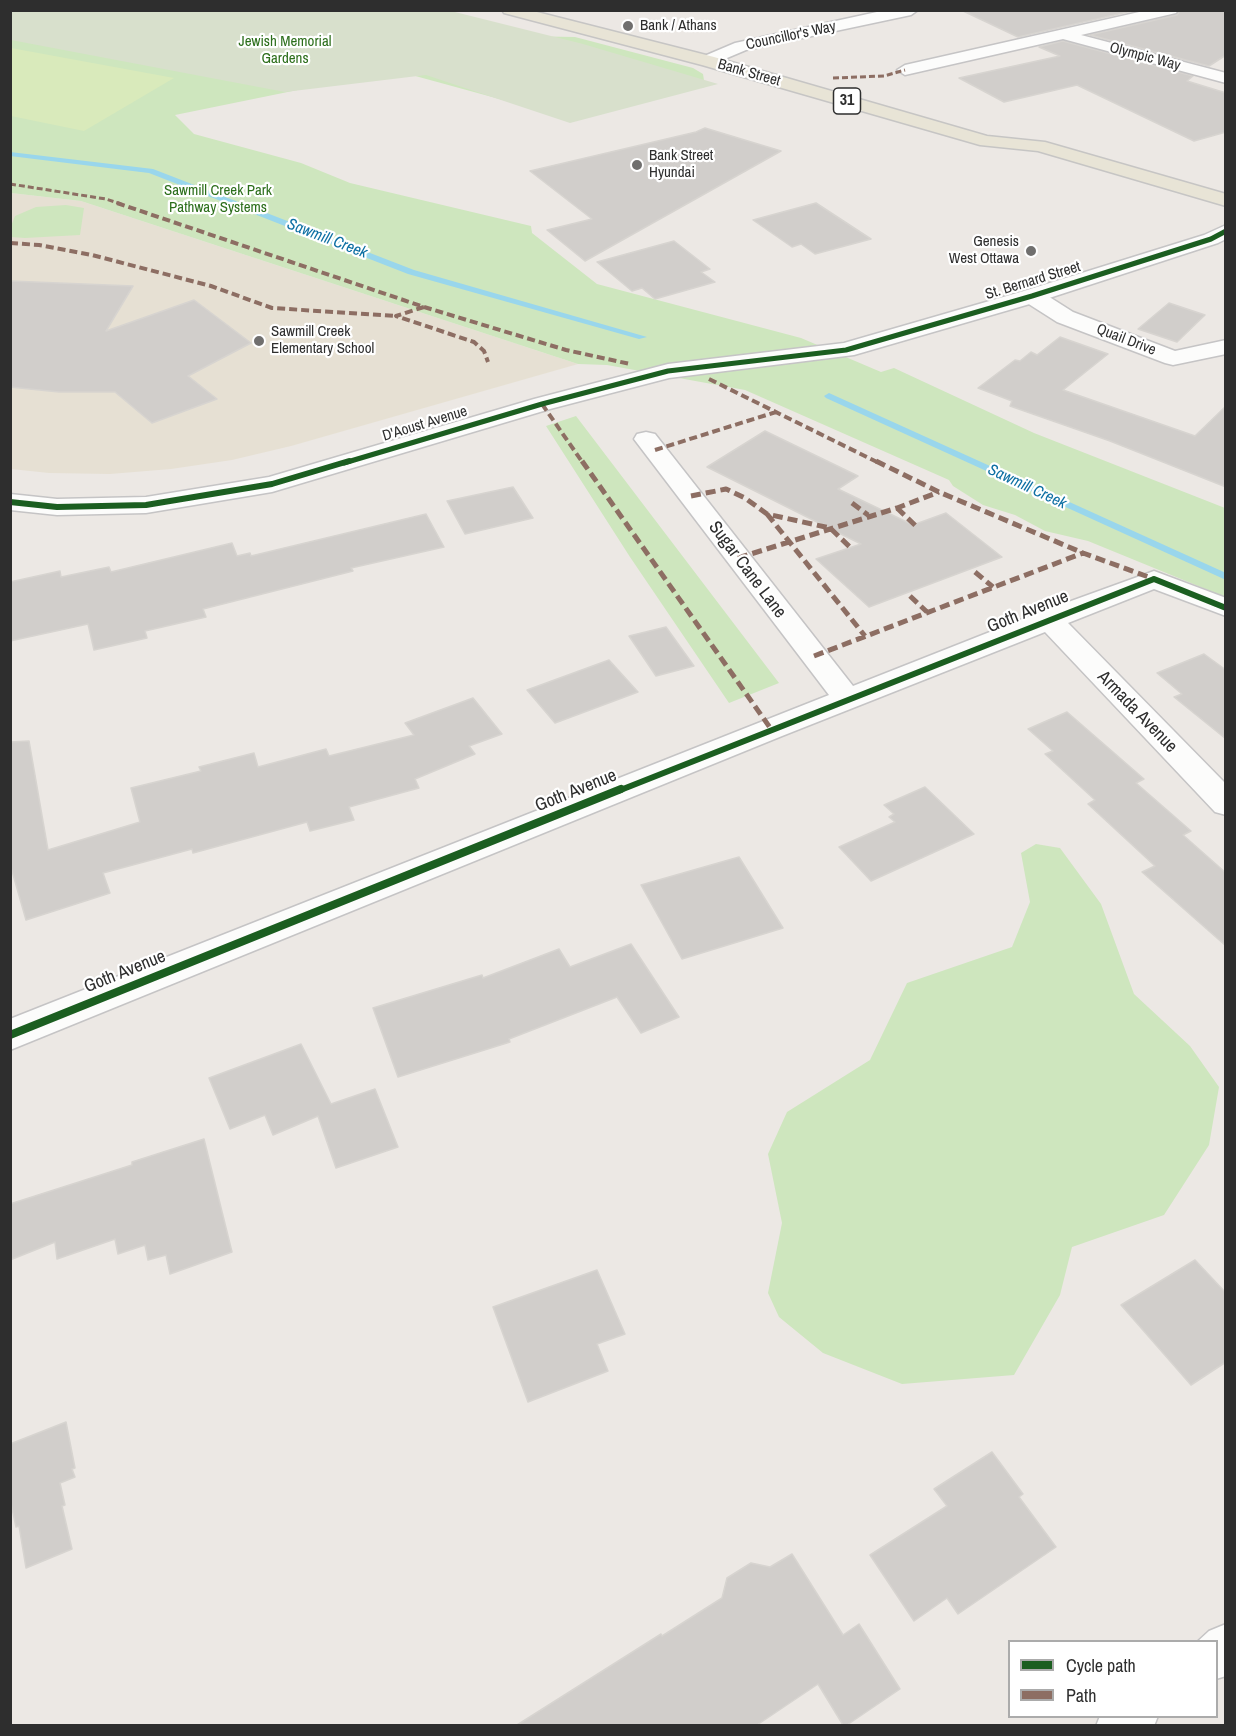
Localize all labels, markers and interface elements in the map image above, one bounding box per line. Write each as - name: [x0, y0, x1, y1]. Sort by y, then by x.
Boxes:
- place label: Bank / Athans: [640, 17, 717, 35]
- street label: Councillor's Way: [744, 18, 838, 54]
- marker: Bank / Athans: [621, 19, 635, 33]
- park label: Jewish Memorial Gardens: [239, 33, 331, 68]
- street label: Olympic Way: [1108, 39, 1182, 75]
- street label: Bank Street: [716, 55, 782, 91]
- road number: 31: [834, 88, 860, 114]
- place label: Bank Street Hyundai: [649, 147, 713, 182]
- marker: Bank Street Hyundai: [630, 158, 644, 172]
- park label: Sawmill Creek Park Pathway Systems: [164, 182, 272, 217]
- water label: Sawmill Creek: [284, 215, 370, 263]
- place label: Genesis West Ottawa: [949, 233, 1019, 268]
- marker: Genesis West Ottawa: [1024, 244, 1038, 258]
- street label: St. Bernard Street: [983, 258, 1083, 304]
- street label: Quail Drive: [1094, 320, 1158, 360]
- place label: Sawmill Creek Elementary School: [271, 323, 374, 358]
- marker: Sawmill Creek Elementary School: [252, 334, 266, 348]
- street label: D'Aoust Avenue: [380, 403, 470, 445]
- water label: Sawmill Creek: [985, 460, 1069, 514]
- street label: Sugar Cane Lane: [704, 517, 790, 623]
- street label: Goth Avenue: [984, 586, 1072, 638]
- street label: Armada Avenue: [1093, 667, 1181, 757]
- street label: Goth Avenue: [532, 765, 620, 817]
- street label: Goth Avenue: [81, 946, 169, 998]
- legend: [1008, 1640, 1218, 1718]
- text: Cycle path: [1066, 1653, 1136, 1678]
- text: Path: [1066, 1683, 1096, 1708]

